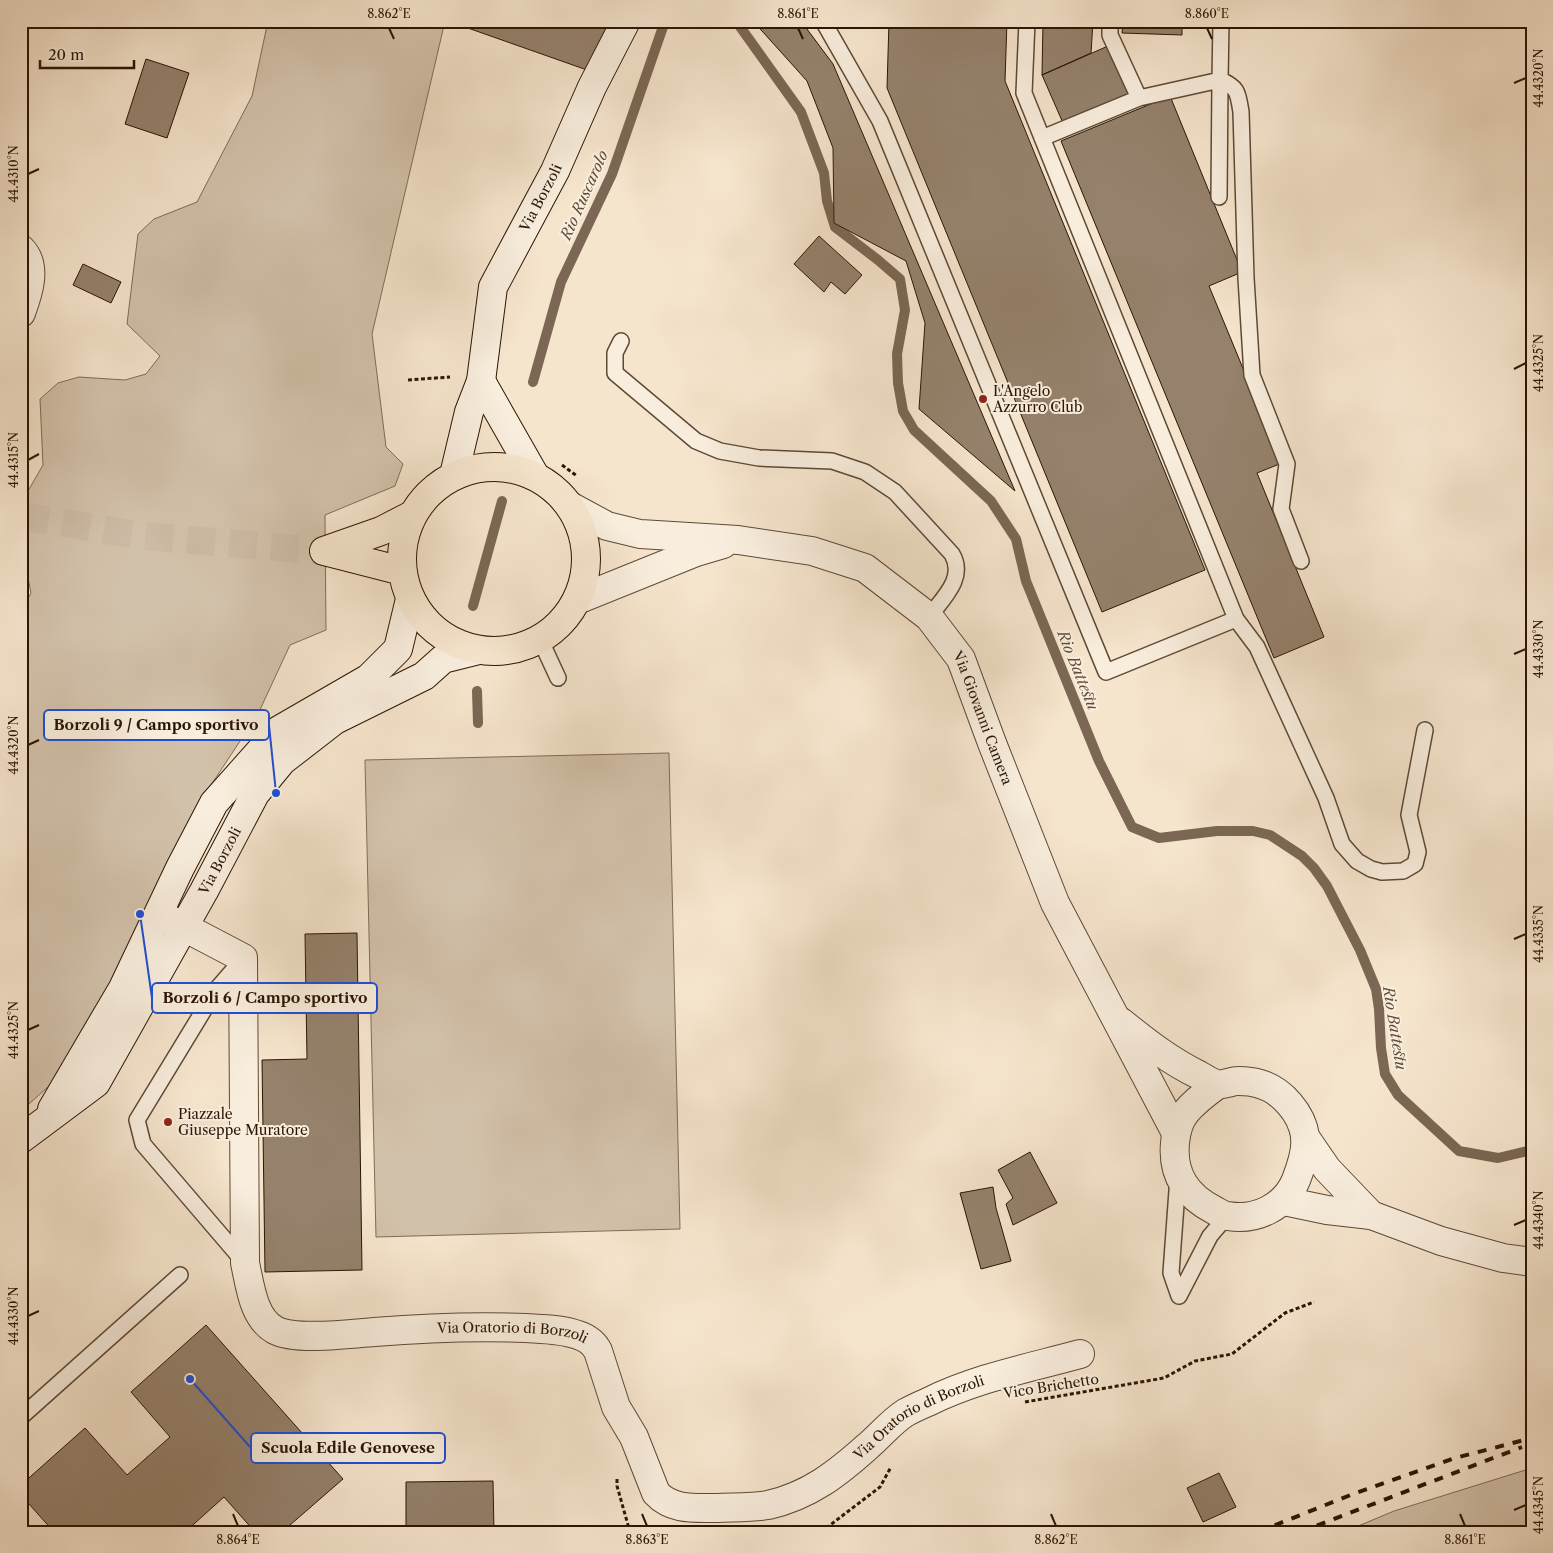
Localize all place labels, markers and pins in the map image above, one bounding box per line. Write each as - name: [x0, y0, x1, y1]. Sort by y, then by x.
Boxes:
- place label: L'Angelo Azzurro Club: [992, 382, 1082, 416]
- marker: L'Angelo Azzurro Club: [977, 393, 989, 405]
- callout: Borzoli 9 / Campo sportivo: [44, 710, 269, 740]
- callout: Borzoli 6 / Campo sportivo: [152, 983, 377, 1013]
- place label: Piazzale Giuseppe Muratore: [178, 1105, 308, 1139]
- marker: Piazzale Giuseppe Muratore: [162, 1116, 174, 1128]
- callout: Scuola Edile Genovese: [251, 1433, 445, 1463]

